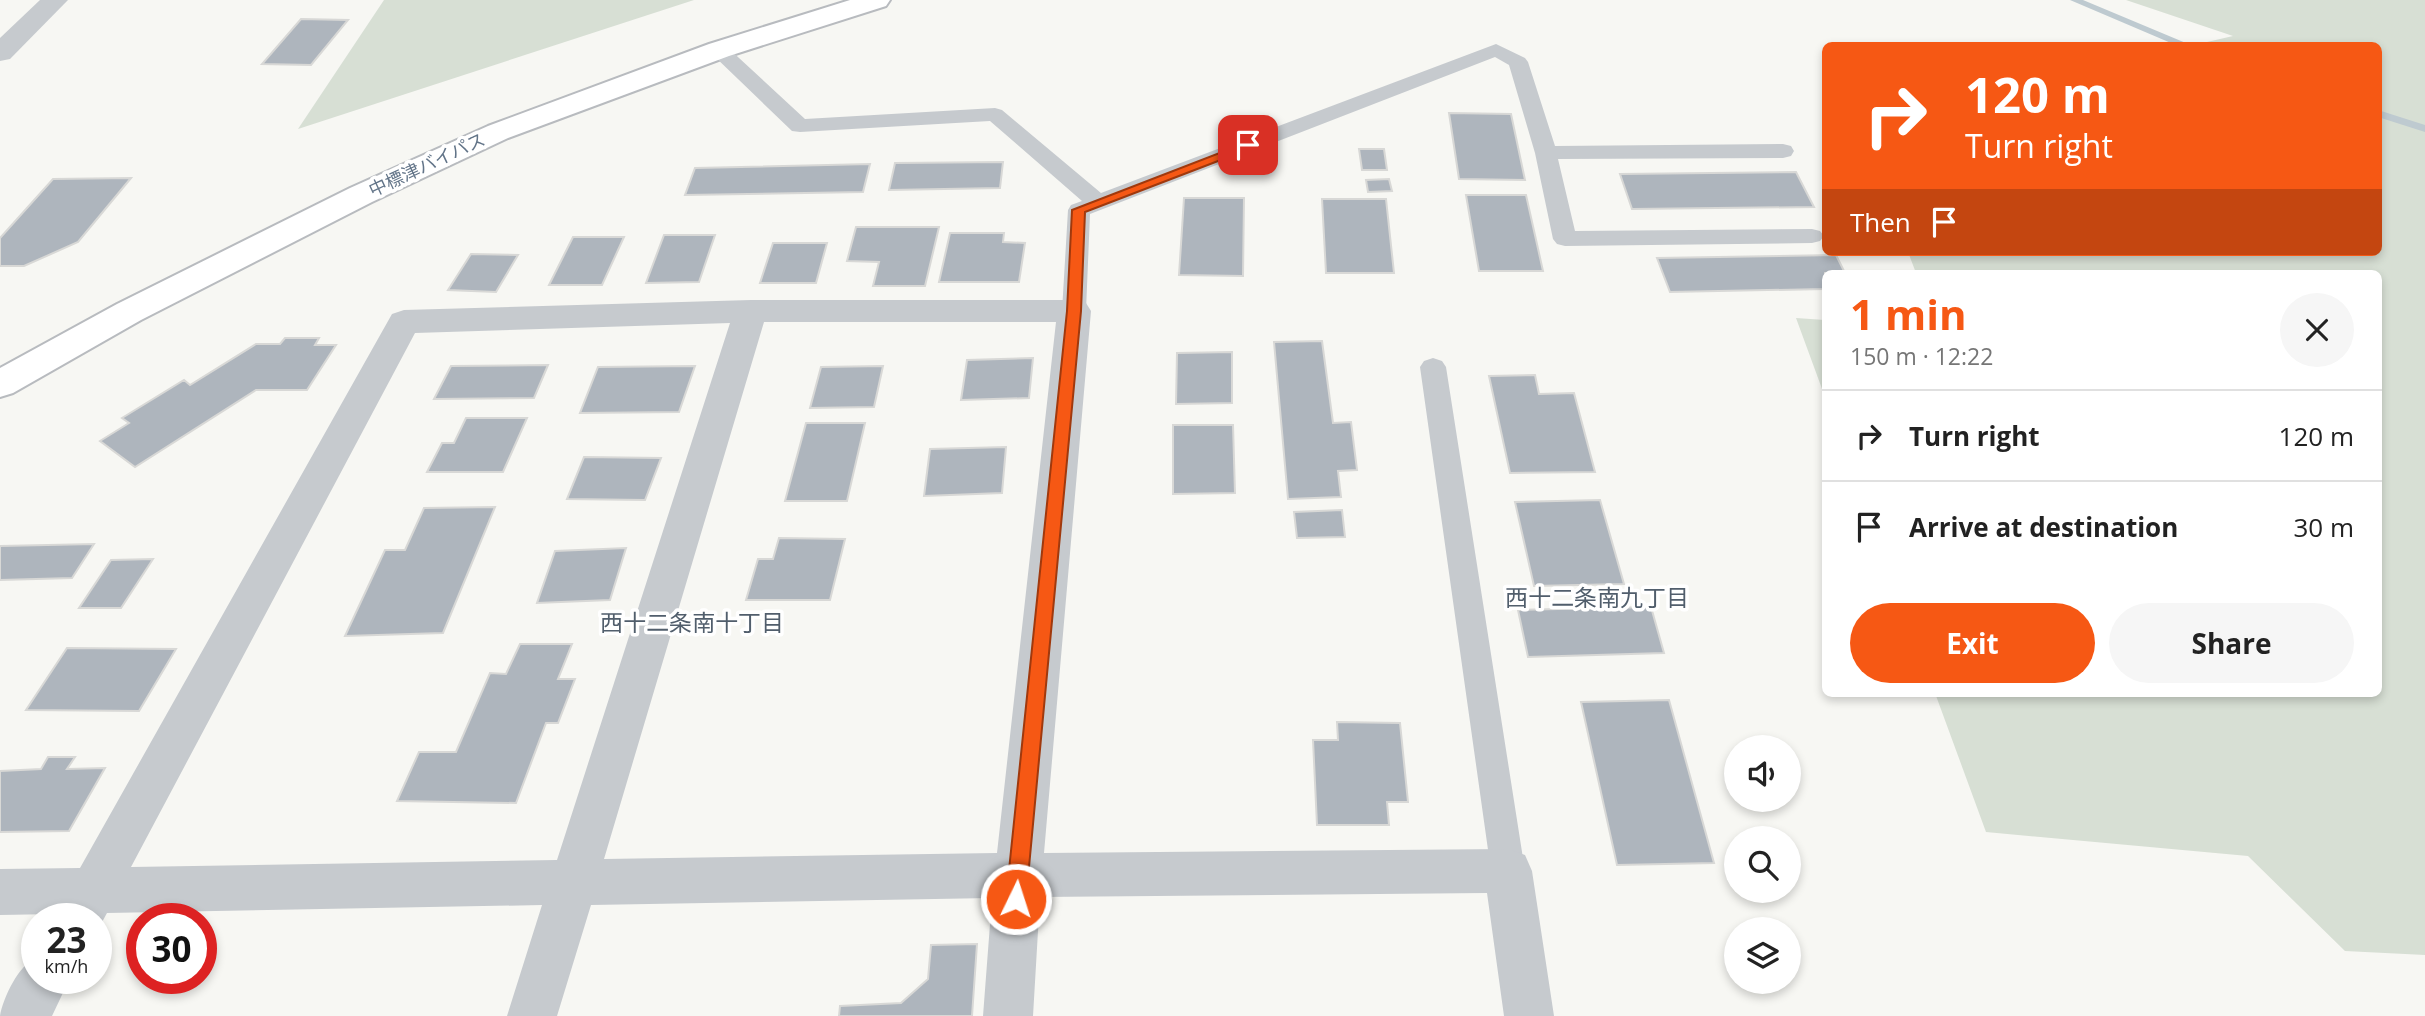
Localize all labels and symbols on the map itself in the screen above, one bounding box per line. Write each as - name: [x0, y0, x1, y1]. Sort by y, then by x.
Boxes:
- pin: [1218, 115, 1278, 175]
- street label: 中標津バイパス: [365, 127, 489, 202]
- district label: 西十二条南九丁目: [1505, 581, 1689, 613]
- district label: 西十二条南十丁目: [600, 606, 784, 638]
- position arrow: [979, 862, 1053, 936]
- speed limit sign: 30: [126, 903, 217, 994]

